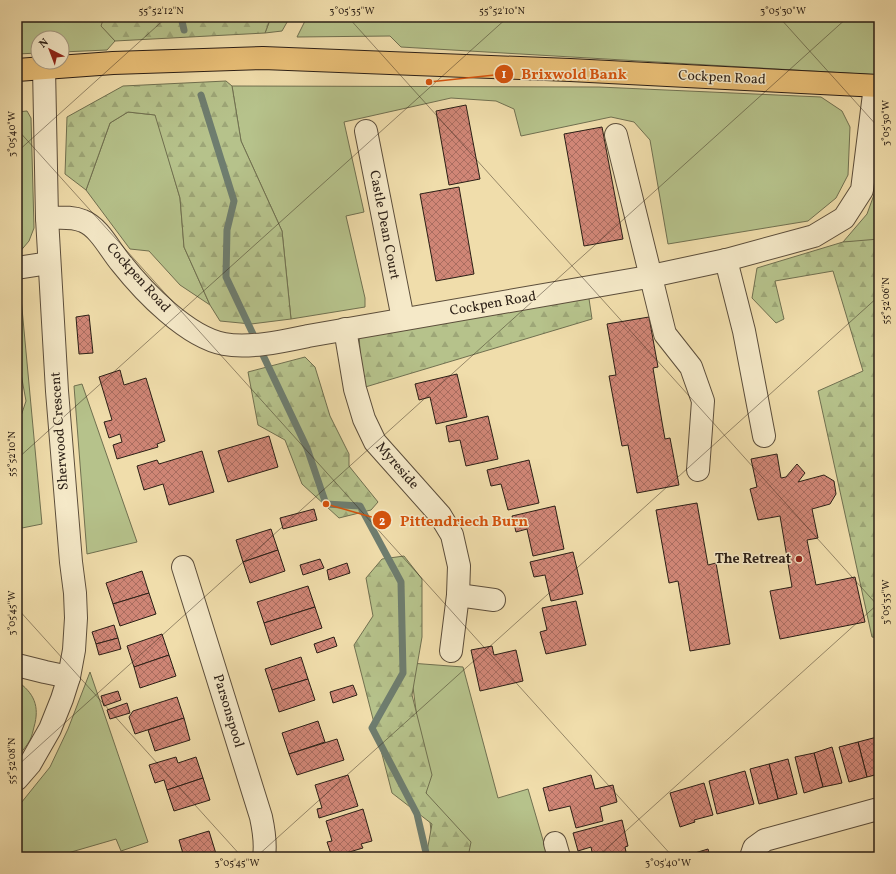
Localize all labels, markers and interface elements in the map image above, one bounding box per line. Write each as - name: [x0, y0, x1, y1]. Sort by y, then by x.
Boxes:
- text: 55°52'12"N: [138, 4, 184, 18]
- text: 3°05'35"W: [329, 4, 375, 18]
- text: 55°52'10"N: [479, 4, 526, 18]
- text: 3°05'30"W: [760, 4, 806, 18]
- north arrow: [30, 30, 70, 70]
- text: N: [36, 35, 52, 52]
- callout: Brixwold Bank: [494, 60, 635, 87]
- text: Brixwold Bank: [521, 65, 627, 86]
- street label: Cockpen Road: [678, 66, 766, 90]
- text: 1: [502, 67, 507, 83]
- text: 3°05'30"W: [879, 100, 893, 146]
- text: 3°05'40"W: [5, 111, 19, 157]
- street label: Castle Dean Court: [364, 169, 404, 281]
- street label: Cockpen Road: [102, 239, 174, 317]
- text: 55°52'06"N: [879, 277, 893, 325]
- street label: Cockpen Road: [448, 287, 538, 321]
- street label: Sherwood Crescent: [46, 371, 74, 491]
- text: 55°52'10"N: [5, 430, 19, 477]
- street label: Myreside: [371, 438, 423, 494]
- callout: Pittendriech Burn: [372, 507, 536, 534]
- text: Pittendriech Burn: [400, 512, 528, 533]
- text: 2: [379, 514, 385, 530]
- place label: The Retreat: [715, 550, 791, 569]
- marker: The Retreat: [794, 554, 804, 564]
- text: 3°05'35"W: [879, 579, 893, 625]
- text: 3°05'45"W: [5, 590, 19, 636]
- street label: Parsonspool: [208, 672, 248, 750]
- text: 55°52'08"N: [5, 737, 19, 785]
- text: 3°05'45"W: [214, 856, 260, 870]
- text: 3°05'40"W: [645, 856, 691, 870]

